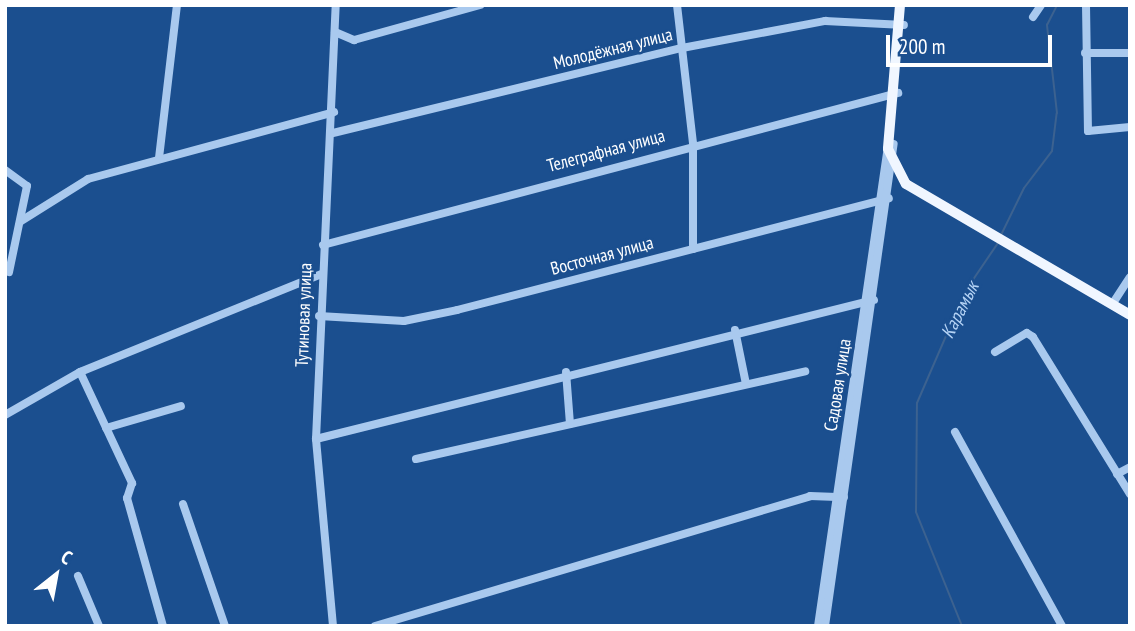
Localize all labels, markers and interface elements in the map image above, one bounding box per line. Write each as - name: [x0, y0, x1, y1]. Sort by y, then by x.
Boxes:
- scale bar: [890, 21, 1056, 65]
- street label: Молодёжная улица: [551, 24, 675, 74]
- text: 200 m: [899, 33, 945, 60]
- street label: Телеграфная улица: [545, 125, 667, 177]
- street label: Восточная улица: [548, 232, 656, 280]
- street label: Тутиновая улица: [291, 262, 317, 368]
- water label: Карамык: [936, 278, 984, 342]
- street label: Садовая улица: [820, 337, 856, 433]
- north arrow: [21, 540, 91, 610]
- text: С: [57, 544, 77, 570]

